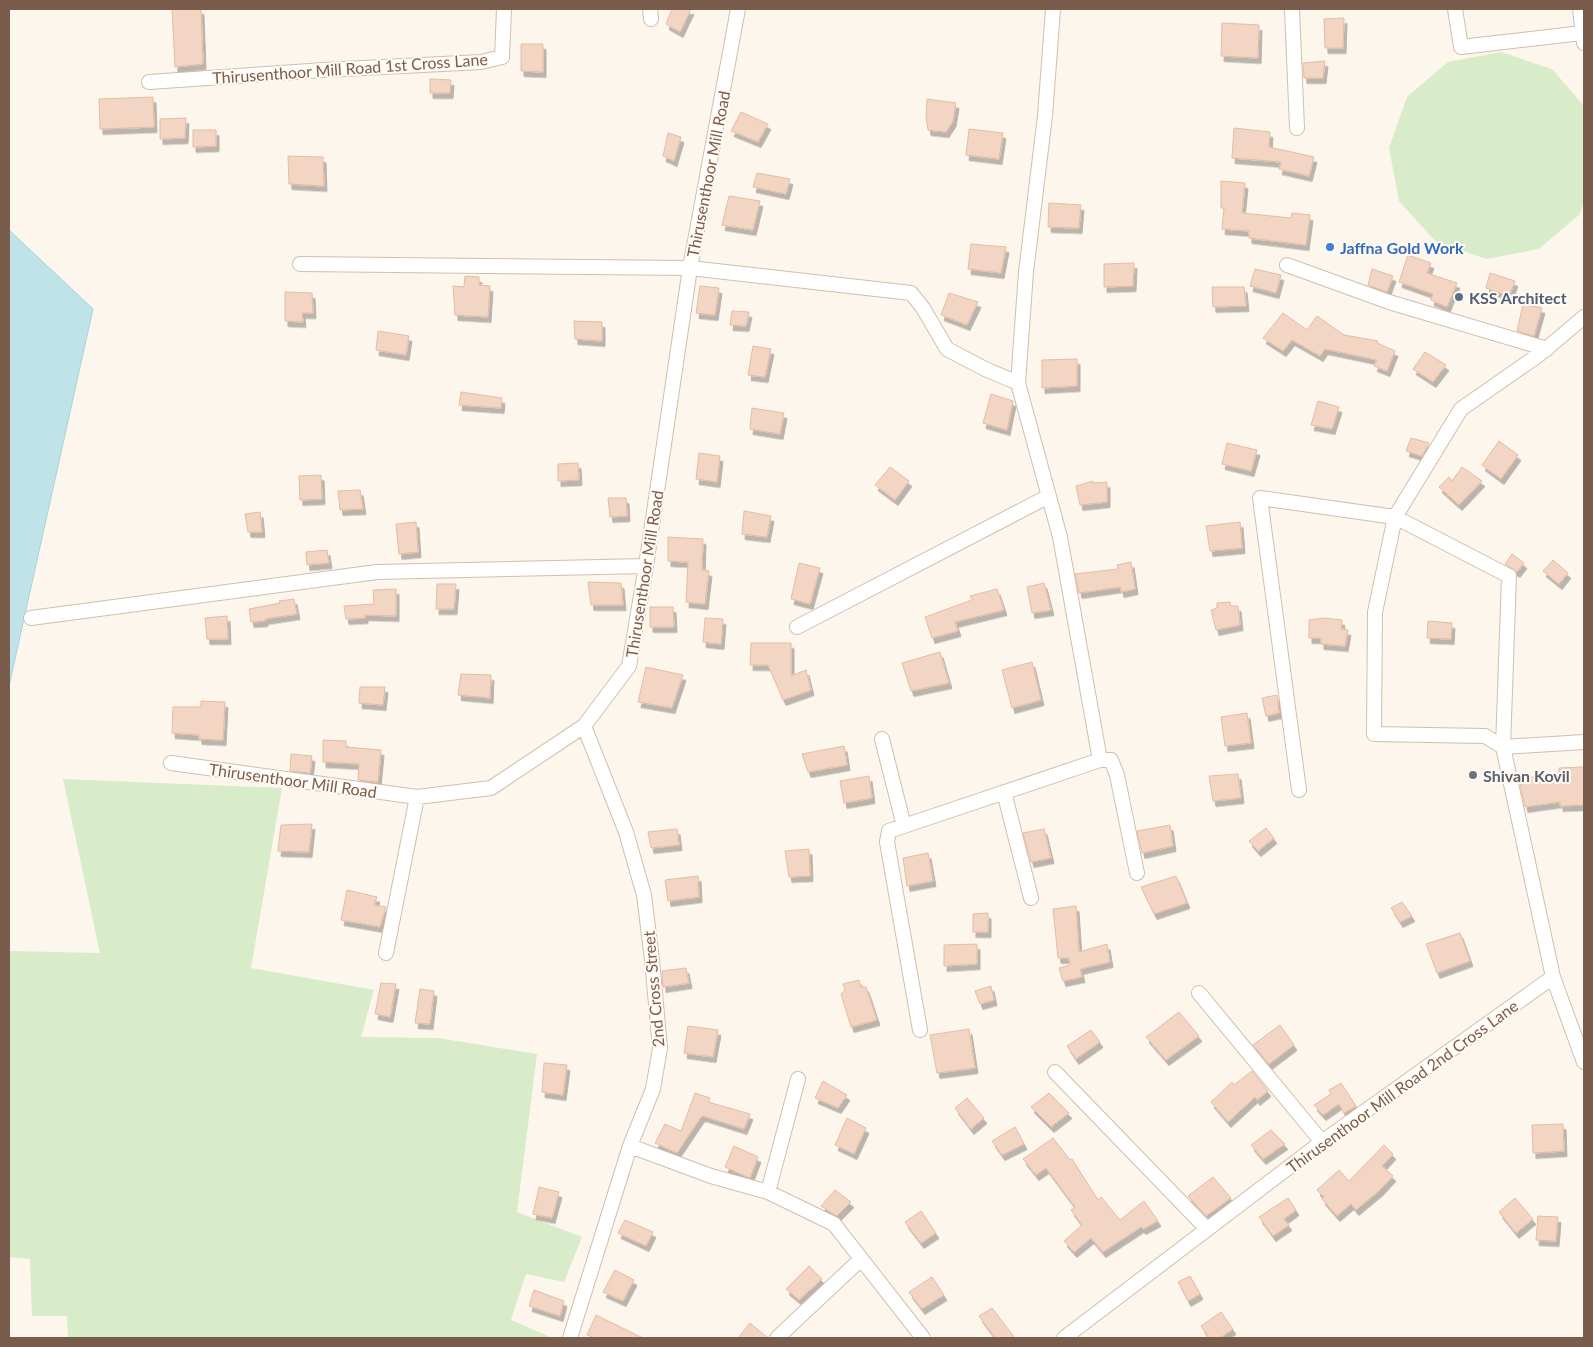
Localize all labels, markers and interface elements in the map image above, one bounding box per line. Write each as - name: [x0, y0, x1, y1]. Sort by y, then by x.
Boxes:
- street label: Thirusenthoor Mill Road 1st Cross Lane: [212, 49, 488, 87]
- street label: Thirusenthoor Mill Road: [683, 89, 733, 259]
- place label: Jaffna Gold Work: [1340, 238, 1464, 257]
- marker: Jaffna Gold Work: [1324, 241, 1336, 253]
- place label: KSS Architect: [1469, 288, 1567, 307]
- marker: KSS Architect: [1453, 291, 1465, 303]
- street label: Thirusenthoor Mill Road: [621, 489, 667, 659]
- street label: Thirusenthoor Mill Road: [208, 759, 378, 801]
- place label: Shivan Kovil: [1483, 766, 1570, 785]
- marker: Shivan Kovil: [1467, 769, 1479, 781]
- street label: 2nd Cross Street: [638, 930, 668, 1048]
- street label: Thirusenthoor Mill Road 2nd Cross Lane: [1283, 996, 1521, 1176]

